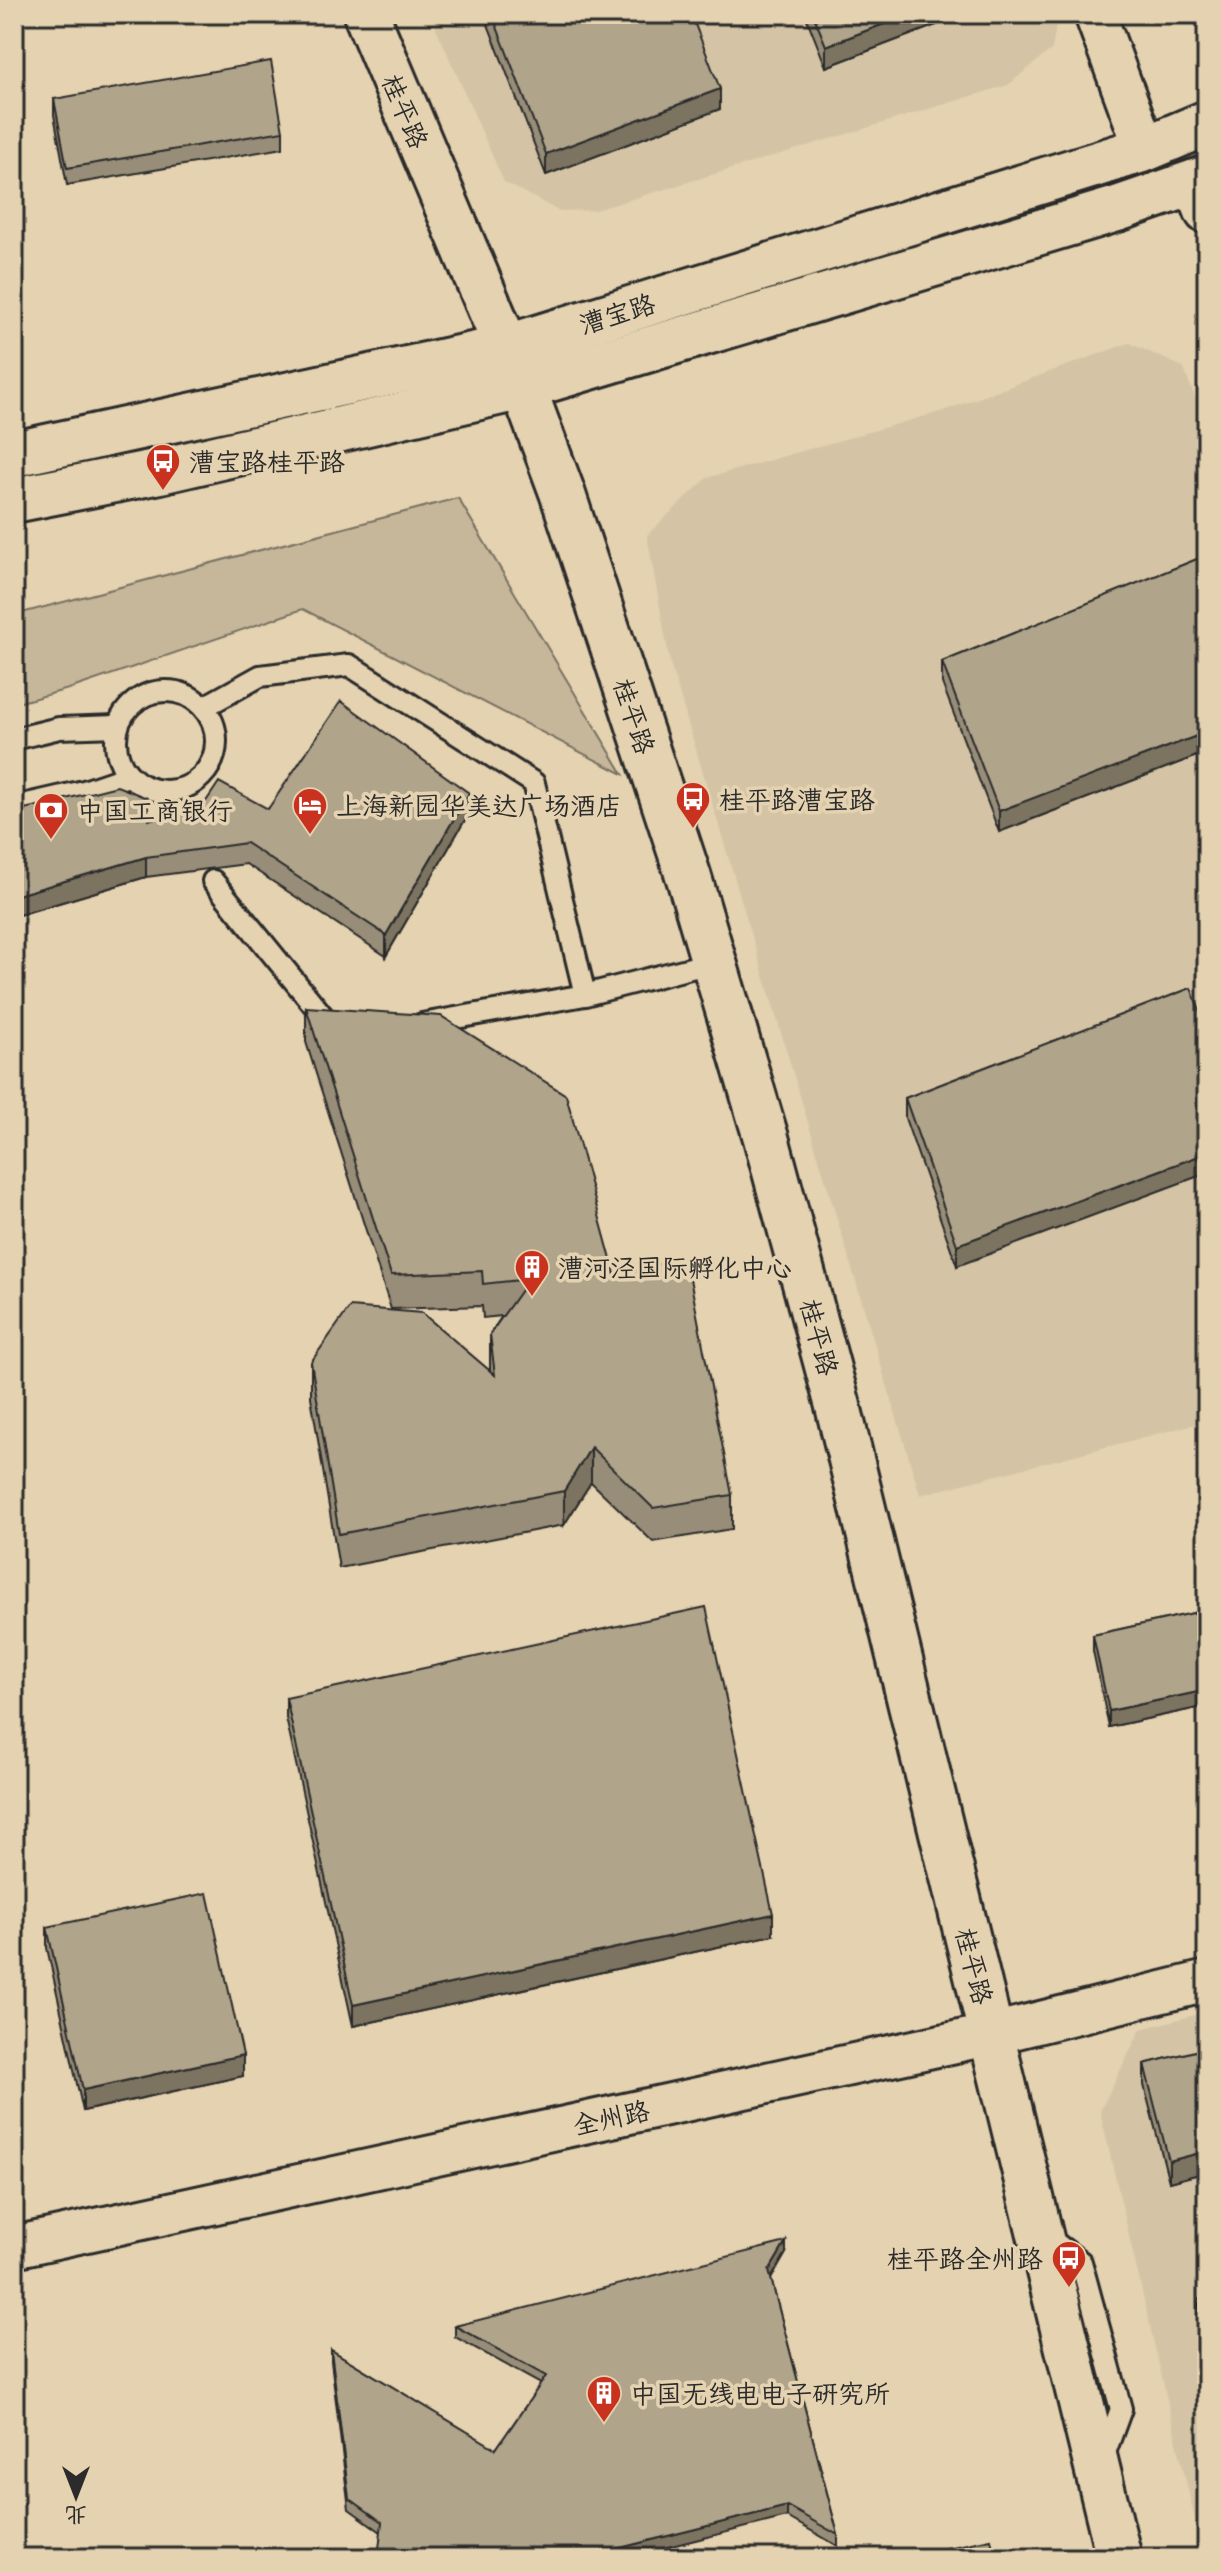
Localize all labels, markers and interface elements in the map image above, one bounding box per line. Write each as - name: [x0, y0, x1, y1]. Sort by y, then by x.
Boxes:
- street label: 桂平路: [375, 68, 437, 154]
- street label: 漕宝路: [575, 285, 659, 341]
- bus stop icon: 漕宝路桂平路: [144, 442, 182, 492]
- place label: 漕宝路桂平路: [189, 444, 345, 478]
- street label: 桂平路: [607, 674, 663, 758]
- bus stop icon: 桂平路漕宝路: [674, 780, 712, 830]
- place label: 桂平路漕宝路: [719, 782, 875, 816]
- hotel icon: 上海新园华美达广场酒店: [291, 786, 329, 836]
- place label: 上海新园华美达广场酒店: [336, 788, 622, 822]
- bank icon: 中国工商银行: [32, 791, 70, 841]
- place label: 中国工商银行: [77, 793, 233, 827]
- building icon: 漕河泾国际孵化中心: [513, 1248, 551, 1298]
- place label: 漕河泾国际孵化中心: [558, 1250, 792, 1284]
- street label: 桂平路: [793, 1295, 847, 1379]
- street label: 桂平路: [949, 1924, 1001, 2008]
- street label: 全州路: [569, 2092, 653, 2142]
- bus stop icon: 桂平路全州路: [1050, 2239, 1088, 2289]
- place label: 桂平路全州路: [887, 2241, 1043, 2275]
- building icon: 中国无线电电子研究所: [585, 2374, 623, 2424]
- place label: 中国无线电电子研究所: [630, 2376, 890, 2410]
- north arrow: [36, 2456, 116, 2536]
- text: 北: [65, 2502, 87, 2531]

